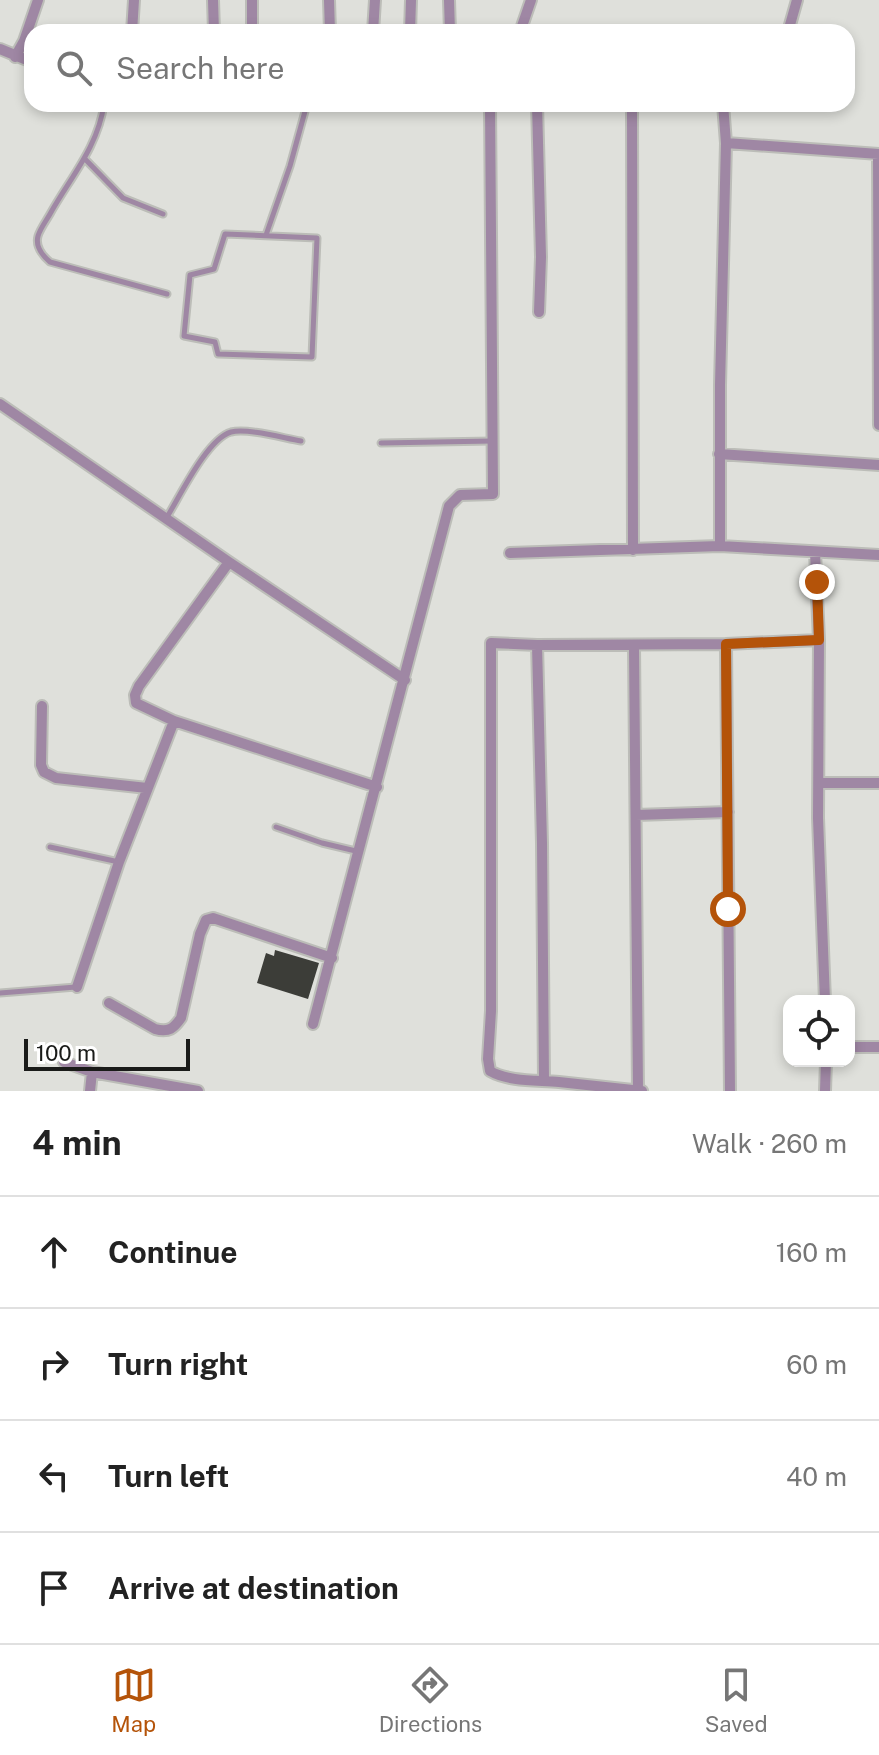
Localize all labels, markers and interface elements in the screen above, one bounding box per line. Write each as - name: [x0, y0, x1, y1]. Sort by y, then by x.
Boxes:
- search box: [24, 24, 855, 112]
- icon: search: [52, 46, 96, 90]
- text: Search here: [116, 50, 284, 86]
- route end: [799, 564, 835, 600]
- route start: [710, 891, 746, 927]
- map controls: [783, 995, 855, 1067]
- button: locate: [783, 995, 855, 1067]
- scale bar: [24, 1035, 190, 1071]
- text: 100 m: [36, 1040, 96, 1066]
- text: 4 min: [32, 1123, 122, 1163]
- text: Walk · 260 m: [692, 1128, 847, 1159]
- icon: ahead: [32, 1230, 76, 1274]
- text: Continue: [108, 1234, 238, 1270]
- text: 160 m: [776, 1237, 847, 1268]
- icon: right: [32, 1342, 76, 1386]
- text: Turn right: [108, 1346, 248, 1382]
- text: 60 m: [786, 1349, 847, 1380]
- icon: left: [32, 1454, 76, 1498]
- text: Turn left: [108, 1458, 229, 1494]
- text: 40 m: [786, 1461, 847, 1492]
- icon: arrive: [32, 1566, 76, 1610]
- text: Arrive at destination: [108, 1570, 399, 1606]
- tab: Map: [111, 1663, 156, 1737]
- tab: Directions: [379, 1663, 482, 1737]
- tab: Saved: [705, 1663, 768, 1737]

